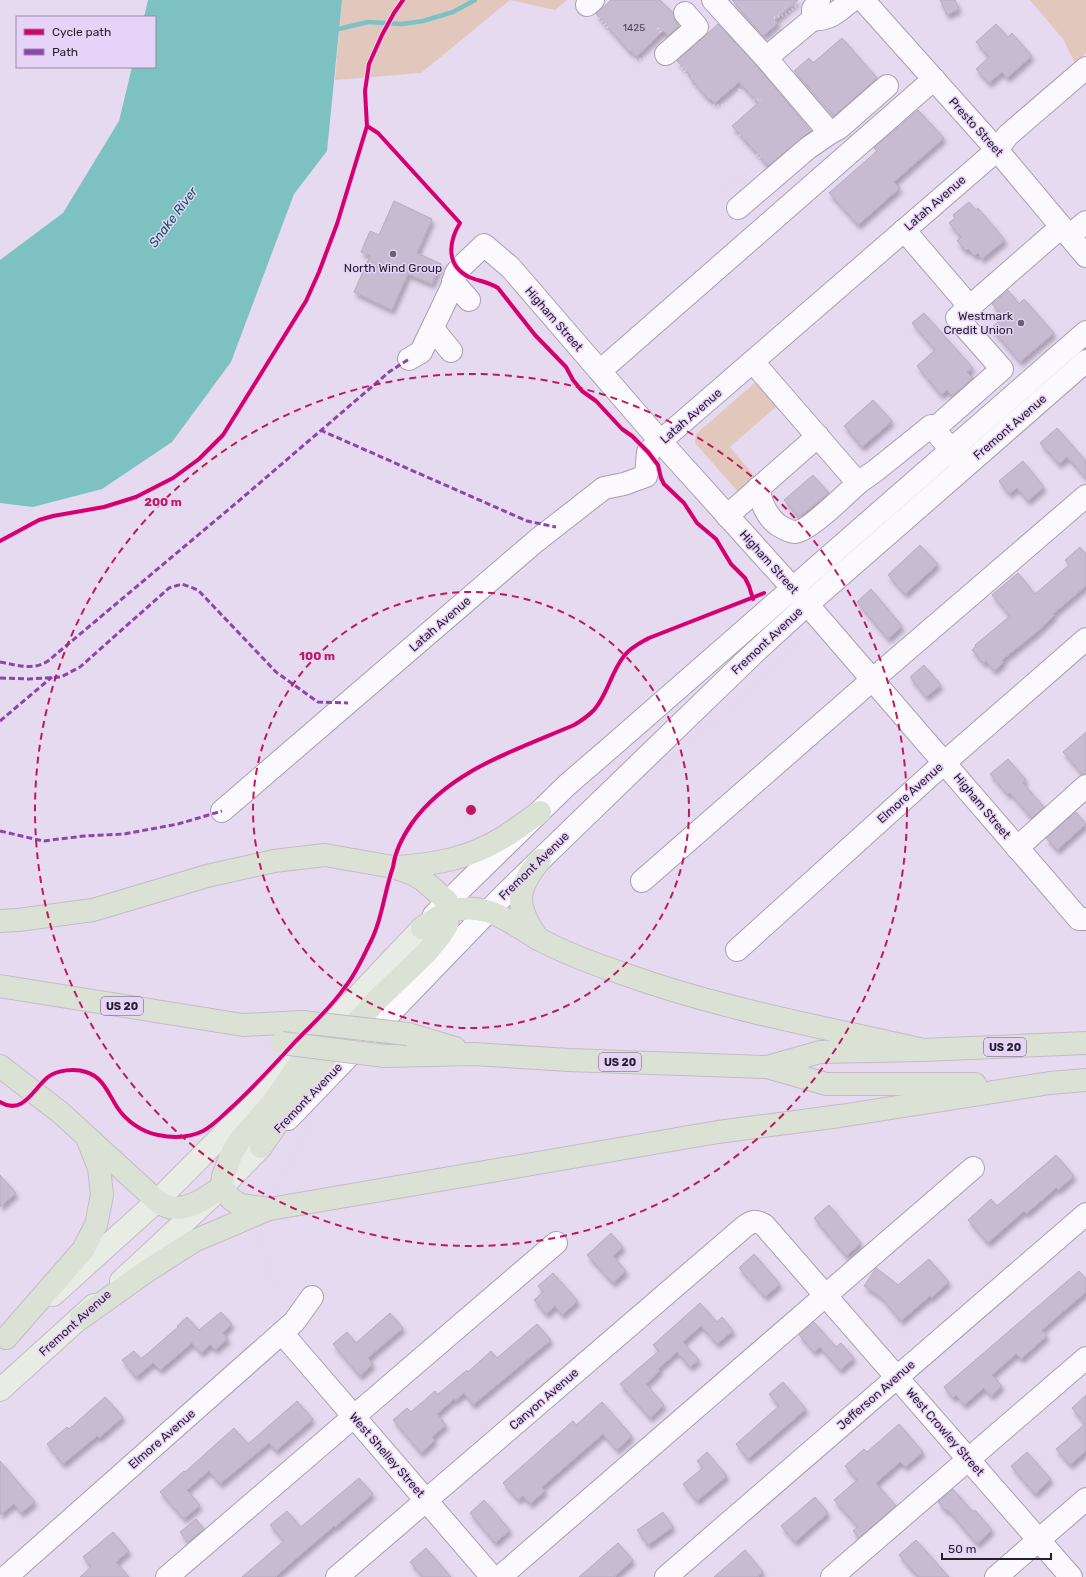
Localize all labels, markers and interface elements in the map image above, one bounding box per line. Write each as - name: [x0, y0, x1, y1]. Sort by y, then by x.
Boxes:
- legend: [16, 16, 156, 68]
- house number: 1425: [623, 22, 645, 34]
- text: Cycle path: [52, 25, 111, 39]
- text: Path: [52, 45, 78, 59]
- street label: Presto Street: [946, 95, 1006, 159]
- street label: Latah Avenue: [901, 172, 969, 233]
- water label: Snake River: [146, 183, 201, 250]
- marker: North Wind Group: [388, 249, 398, 259]
- place label: North Wind Group: [344, 261, 442, 275]
- street label: Higham Street: [522, 284, 586, 354]
- place label: Westmark Credit Union: [943, 309, 1014, 337]
- marker: Westmark Credit Union: [1016, 318, 1026, 328]
- street label: Latah Avenue: [657, 385, 725, 446]
- street label: Fremont Avenue: [971, 391, 1050, 462]
- text: 200 m: [144, 495, 182, 509]
- street label: Higham Street: [737, 527, 801, 597]
- street label: Latah Avenue: [406, 593, 474, 654]
- street label: Fremont Avenue: [729, 604, 806, 678]
- text: 100 m: [299, 649, 335, 663]
- street label: Elmore Avenue: [874, 760, 946, 826]
- street label: Higham Street: [951, 771, 1014, 842]
- centre of rings: [464, 803, 478, 817]
- street label: Fremont Avenue: [496, 829, 572, 903]
- road number: US 20: [101, 997, 143, 1015]
- road number: US 20: [984, 1038, 1026, 1056]
- road number: US 20: [599, 1053, 641, 1071]
- street label: Fremont Avenue: [271, 1060, 345, 1136]
- street label: Fremont Avenue: [36, 1287, 114, 1359]
- street label: Jefferson Avenue: [834, 1357, 918, 1433]
- street label: Canyon Avenue: [507, 1365, 582, 1433]
- street label: West Crowley Street: [903, 1385, 987, 1479]
- street label: Elmore Avenue: [126, 1406, 198, 1472]
- street label: West Shelley Street: [346, 1410, 428, 1500]
- scale bar: [942, 1535, 1051, 1561]
- text: 50 m: [948, 1542, 976, 1556]

